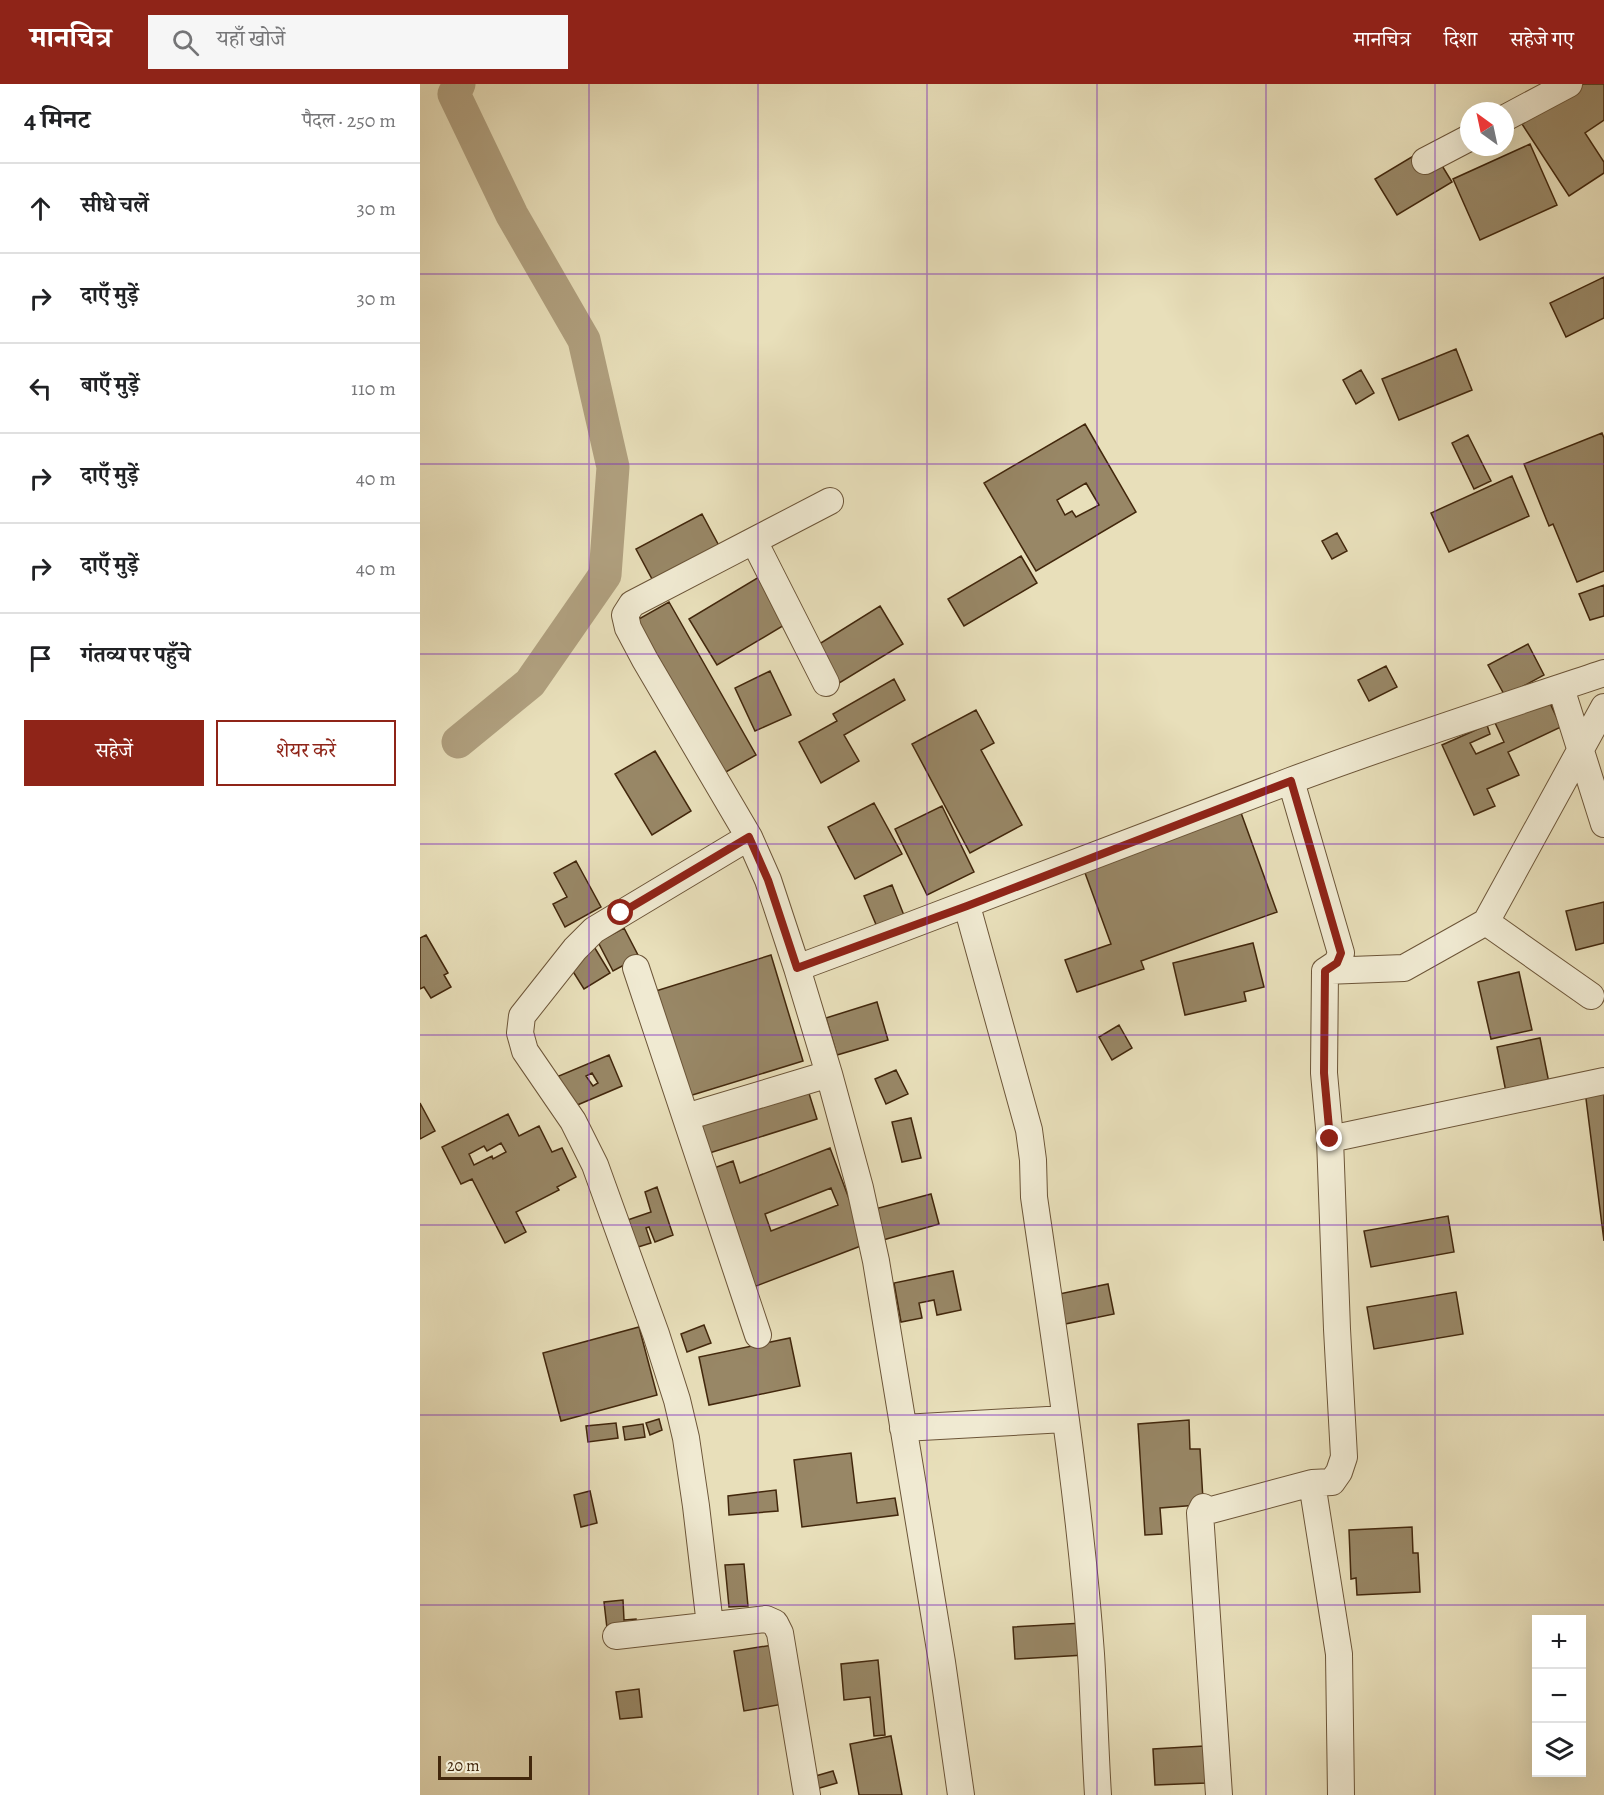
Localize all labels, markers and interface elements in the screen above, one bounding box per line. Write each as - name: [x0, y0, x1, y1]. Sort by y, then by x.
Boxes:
- search box: [148, 15, 568, 69]
- text: मानचित्र: [30, 19, 112, 57]
- text: यहाँ खोजें: [217, 24, 285, 54]
- text: मानचित्र: [1354, 25, 1411, 53]
- text: दिशा: [1444, 25, 1477, 53]
- text: सहेजे गए: [1510, 25, 1574, 53]
- icon: search: [169, 26, 202, 59]
- text: 4 मिनट: [24, 102, 90, 137]
- north arrow: [1460, 102, 1514, 156]
- text: पैदल · 250 m: [302, 107, 396, 134]
- text: सीधे चलें: [81, 190, 149, 220]
- icon: ahead: [24, 192, 57, 225]
- text: 30 m: [356, 195, 396, 222]
- text: दाएँ मुड़ें: [81, 280, 139, 310]
- icon: right: [24, 282, 57, 315]
- text: 30 m: [356, 285, 396, 312]
- text: बाएँ मुड़ें: [81, 370, 139, 400]
- icon: left: [24, 372, 57, 405]
- text: 110 m: [351, 375, 396, 402]
- text: दाएँ मुड़ें: [81, 460, 139, 490]
- icon: right: [24, 462, 57, 495]
- text: 40 m: [356, 465, 396, 492]
- text: दाएँ मुड़ें: [81, 550, 139, 580]
- icon: right: [24, 552, 57, 585]
- text: 40 m: [356, 555, 396, 582]
- text: गंतव्य पर पहुँचे: [81, 640, 190, 670]
- icon: arrive: [24, 642, 57, 675]
- button: सहेजें: [24, 720, 204, 786]
- button: शेयर करें: [216, 720, 396, 786]
- route start: [607, 899, 633, 925]
- route end: [1316, 1125, 1342, 1151]
- map controls: [1532, 1615, 1586, 1777]
- button: +: [1532, 1615, 1586, 1669]
- button: −: [1532, 1669, 1586, 1723]
- button: layers: [1532, 1723, 1586, 1777]
- scale bar: [438, 1753, 532, 1780]
- text: 20 m: [447, 1755, 480, 1777]

